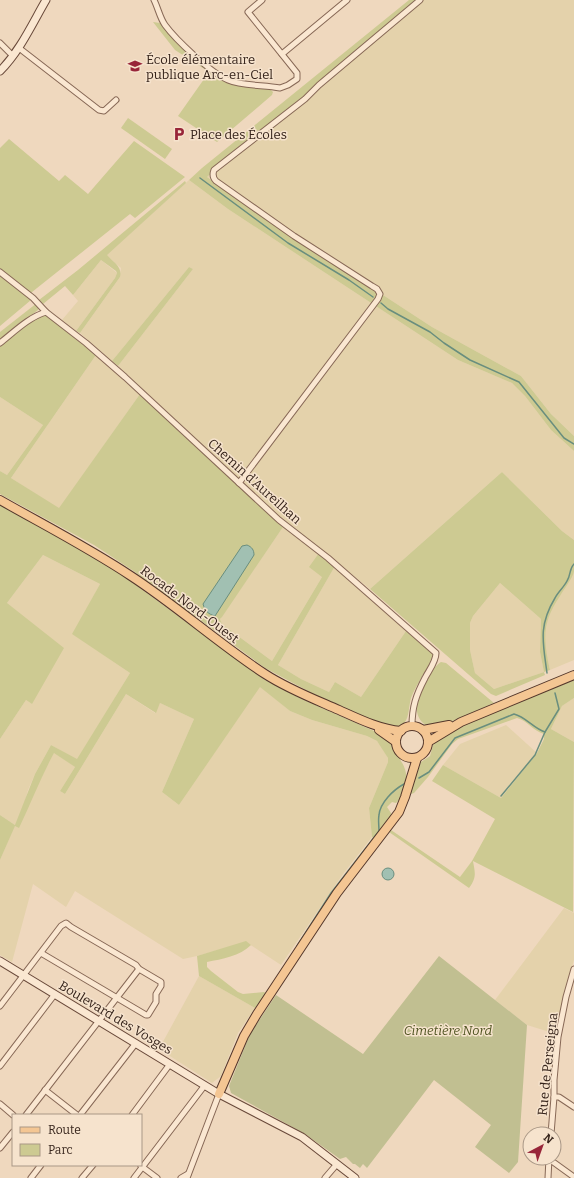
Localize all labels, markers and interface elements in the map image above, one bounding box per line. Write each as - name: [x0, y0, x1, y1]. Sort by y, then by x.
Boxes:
- place label: École élémentaire publique Arc-en-Ciel: [146, 52, 273, 82]
- school or university icon: École élémentaire publique Arc-en-Ciel: [127, 58, 143, 74]
- parking icon: Place des Écoles: [171, 126, 187, 142]
- place label: Place des Écoles: [190, 127, 287, 142]
- street label: Chemin d'Aureilhan: [205, 436, 305, 528]
- street label: Rocade Nord-Ouest: [138, 563, 242, 646]
- street label: Boulevard des Vosges: [56, 978, 175, 1057]
- street label: Rue de Perseigna: [535, 1012, 560, 1116]
- park label: Cimetière Nord: [404, 1023, 493, 1038]
- legend: [12, 1114, 142, 1166]
- text: Route: [48, 1123, 81, 1137]
- north arrow: [522, 1126, 562, 1166]
- text: N: [541, 1131, 556, 1147]
- text: Parc: [48, 1143, 73, 1157]

